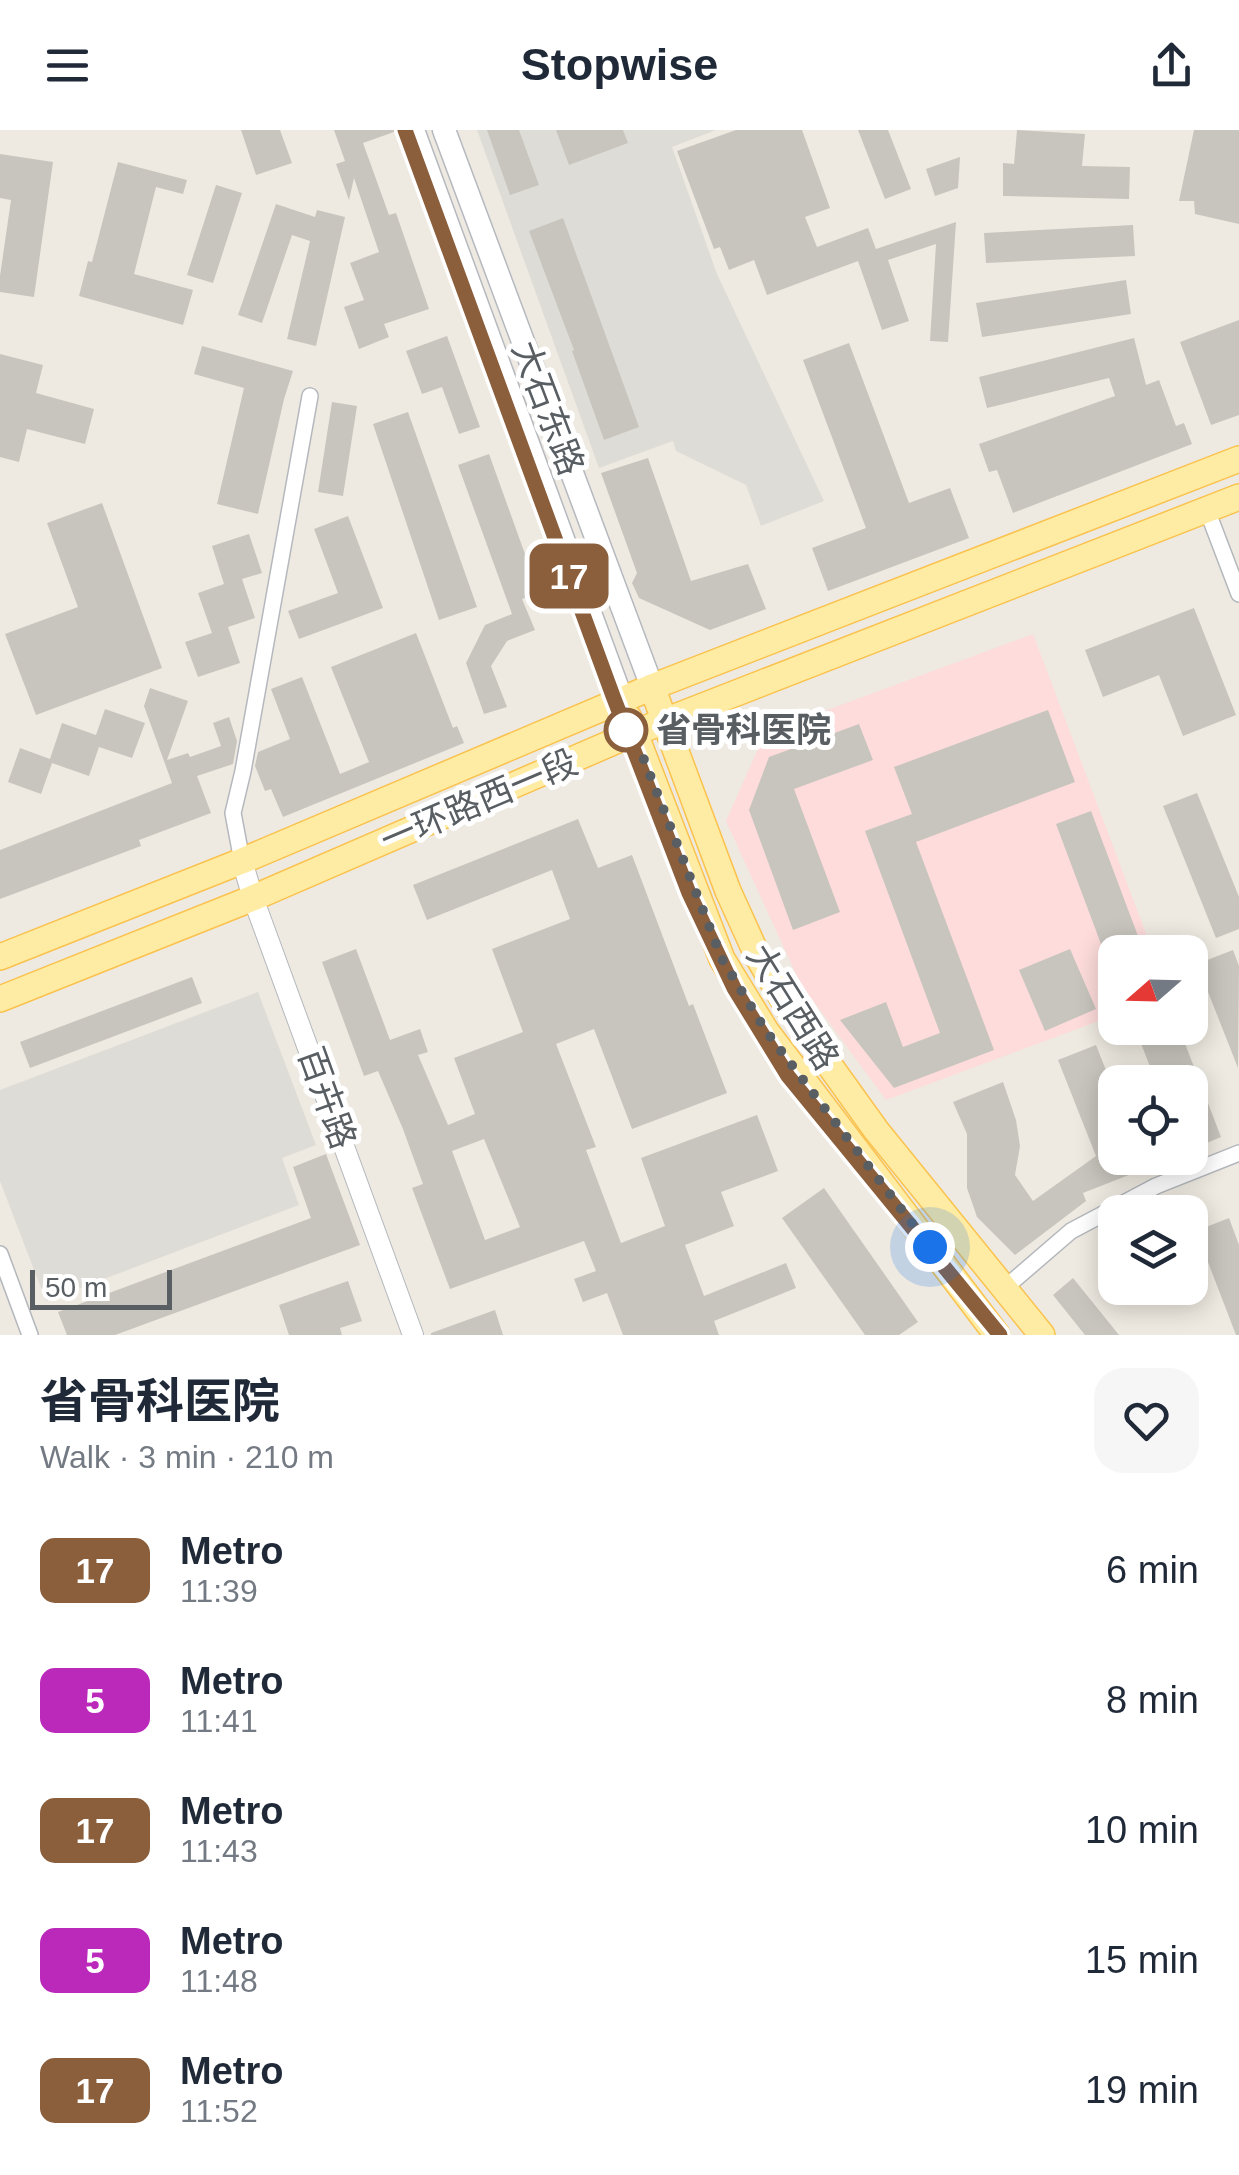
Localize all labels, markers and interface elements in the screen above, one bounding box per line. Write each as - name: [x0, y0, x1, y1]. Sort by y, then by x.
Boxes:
- icon: menu: [40, 38, 95, 93]
- icon: share: [1144, 38, 1199, 93]
- text: Stopwise: [521, 39, 718, 90]
- street label: 大石东路: [505, 335, 592, 480]
- line badge: 17: [524, 544, 614, 608]
- text: 17: [550, 557, 588, 596]
- marker: 省骨科医院: [605, 709, 647, 751]
- place label: 省骨科医院: [656, 710, 831, 749]
- street label: 一环路西一段: [375, 742, 583, 860]
- north arrow: [1098, 935, 1208, 1045]
- map controls: [1098, 935, 1208, 1305]
- street label: 大石西路: [740, 937, 847, 1076]
- street label: 百卉路: [291, 1042, 364, 1154]
- button: locate: [1098, 1065, 1208, 1175]
- button: layers: [1098, 1195, 1208, 1305]
- your location: [905, 1222, 955, 1272]
- scale bar: [30, 1265, 172, 1310]
- text: 50 m: [45, 1272, 107, 1303]
- button: heart: [1094, 1368, 1199, 1473]
- text: 省骨科医院: [40, 1375, 280, 1428]
- text: Walk · 3 min · 210 m: [40, 1439, 334, 1475]
- text: Metro: [180, 1530, 283, 1572]
- text: 6 min: [1106, 1549, 1199, 1591]
- text: 17: [76, 1551, 114, 1590]
- text: 11:39: [180, 1573, 258, 1609]
- text: Metro: [180, 1660, 283, 1702]
- text: 8 min: [1106, 1679, 1199, 1721]
- text: 5: [85, 1681, 105, 1720]
- text: 11:41: [180, 1703, 258, 1739]
- text: Metro: [180, 1790, 283, 1832]
- text: 10 min: [1085, 1809, 1199, 1851]
- text: 17: [76, 1811, 114, 1850]
- text: 11:43: [180, 1833, 258, 1869]
- text: Metro: [180, 1920, 283, 1962]
- text: 15 min: [1085, 1939, 1199, 1981]
- text: 5: [85, 1941, 105, 1980]
- text: 11:48: [180, 1963, 258, 1999]
- text: Metro: [180, 2050, 283, 2092]
- text: 19 min: [1085, 2069, 1199, 2111]
- text: 17: [76, 2071, 114, 2110]
- text: 11:52: [180, 2093, 258, 2129]

